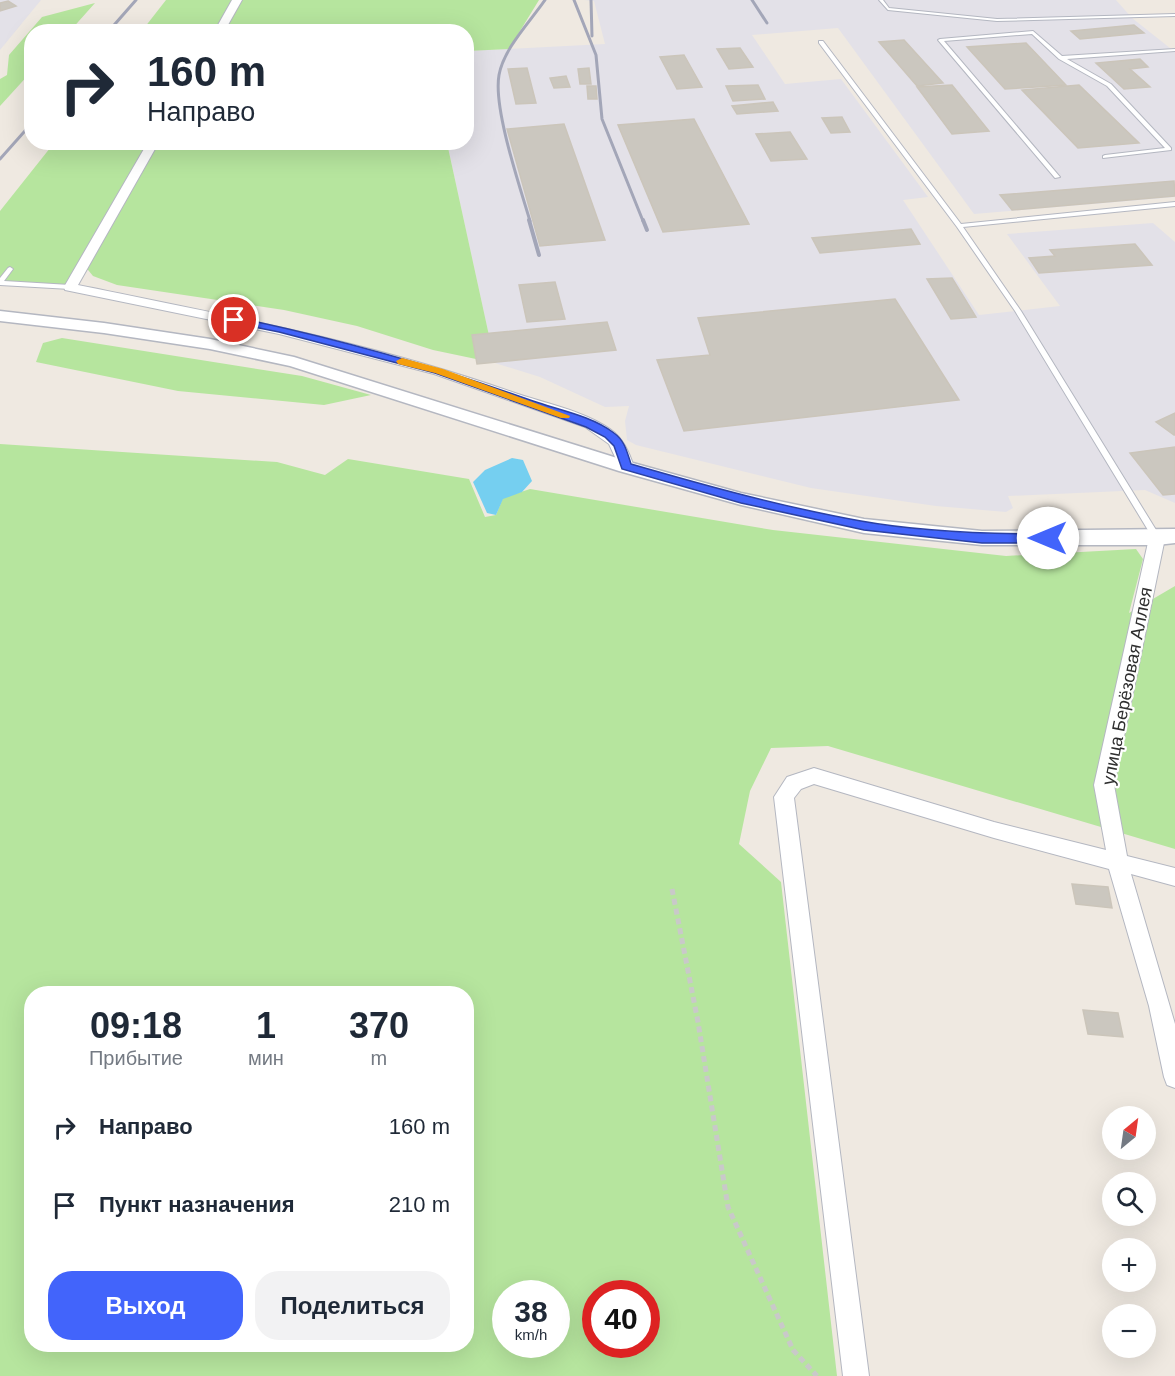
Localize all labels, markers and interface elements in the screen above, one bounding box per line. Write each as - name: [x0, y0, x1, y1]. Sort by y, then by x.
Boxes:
- icon: right: [48, 48, 126, 126]
- text: 160 m: [147, 48, 266, 95]
- text: Направо: [147, 97, 255, 127]
- pin: [208, 294, 259, 345]
- icon: arrive: [217, 303, 250, 336]
- position arrow: [1016, 506, 1080, 570]
- street label: улица Берёзовая Аллея: [1098, 585, 1156, 787]
- text: 09:18: [90, 1005, 182, 1046]
- text: 1: [256, 1005, 276, 1046]
- text: 370: [349, 1005, 409, 1046]
- text: Прибытие: [89, 1047, 183, 1069]
- text: мин: [248, 1047, 284, 1069]
- text: m: [371, 1047, 387, 1069]
- north arrow: [1102, 1106, 1156, 1160]
- map controls: [1102, 1106, 1156, 1358]
- icon: right: [48, 1111, 81, 1144]
- text: Направо: [99, 1114, 193, 1139]
- text: 160 m: [389, 1114, 450, 1139]
- button: search: [1102, 1172, 1156, 1226]
- icon: arrive: [48, 1189, 81, 1222]
- text: Пункт назначения: [99, 1192, 295, 1217]
- text: 210 m: [389, 1192, 450, 1217]
- button: +: [1102, 1238, 1156, 1292]
- button: Выход: [48, 1271, 243, 1340]
- button: Поделиться: [255, 1271, 450, 1340]
- speed limit sign: 40: [582, 1280, 660, 1358]
- text: 38: [514, 1295, 548, 1328]
- button: −: [1102, 1304, 1156, 1358]
- text: km/h: [515, 1326, 547, 1343]

